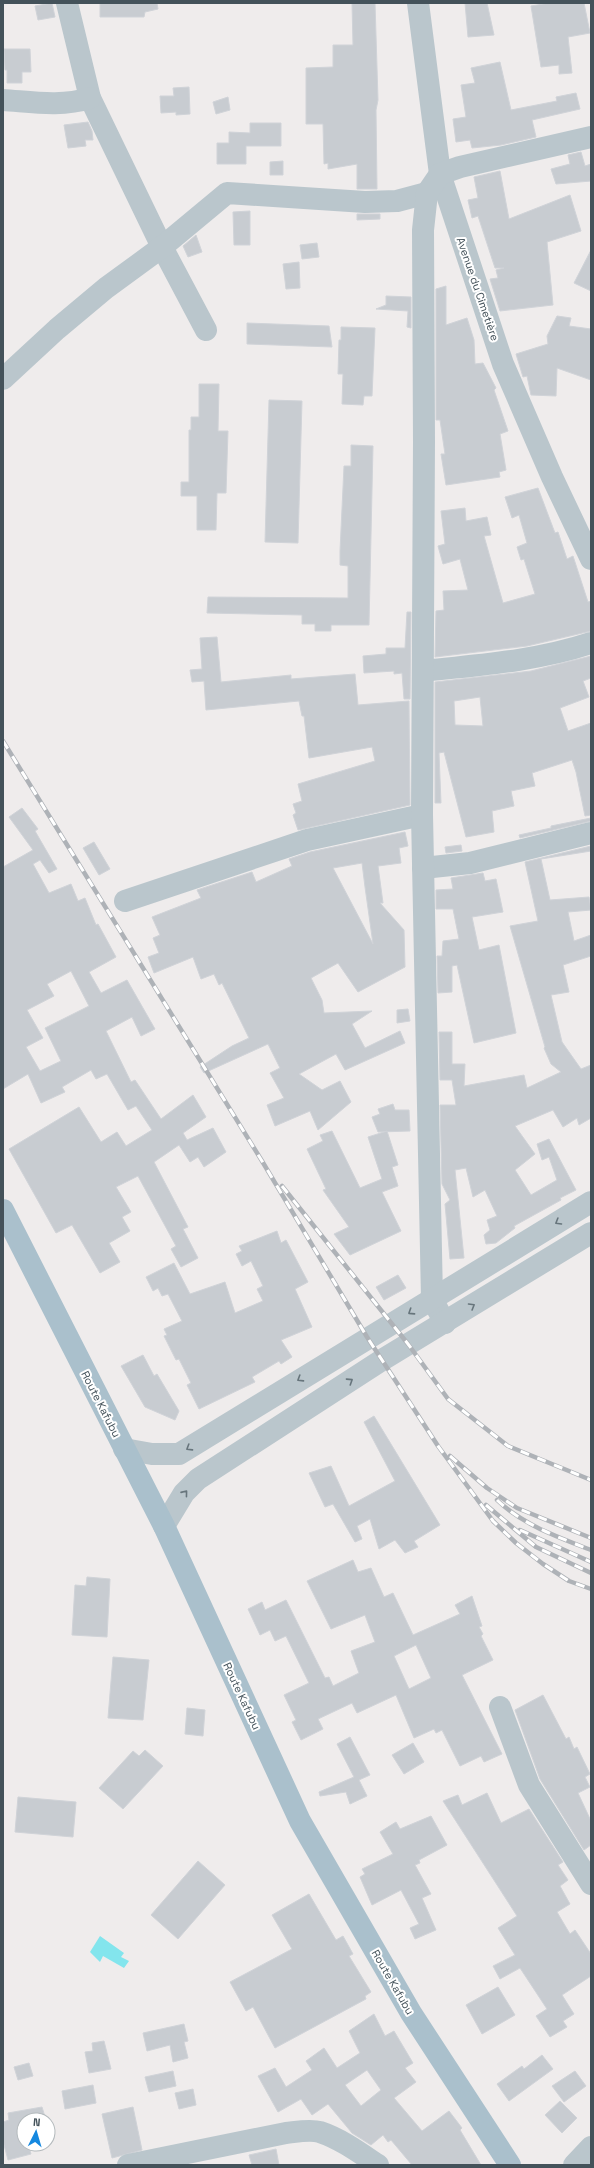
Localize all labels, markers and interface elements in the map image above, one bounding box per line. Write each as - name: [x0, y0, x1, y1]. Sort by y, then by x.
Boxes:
- street label: Avenue du Cimetière: [454, 235, 502, 343]
- one-way arrow: [555, 1218, 562, 1225]
- one-way arrow: [468, 1303, 475, 1310]
- one-way arrow: [408, 1307, 415, 1315]
- street label: Route Kafubu: [78, 1368, 124, 1440]
- one-way arrow: [297, 1374, 304, 1382]
- one-way arrow: [346, 1378, 353, 1386]
- one-way arrow: [186, 1443, 193, 1450]
- one-way arrow: [180, 1491, 187, 1498]
- street label: Route Kafubu: [220, 1660, 264, 1732]
- street label: Route Kafubu: [369, 1947, 417, 2017]
- north arrow: [16, 2112, 56, 2152]
- text: N: [33, 2115, 41, 2129]

